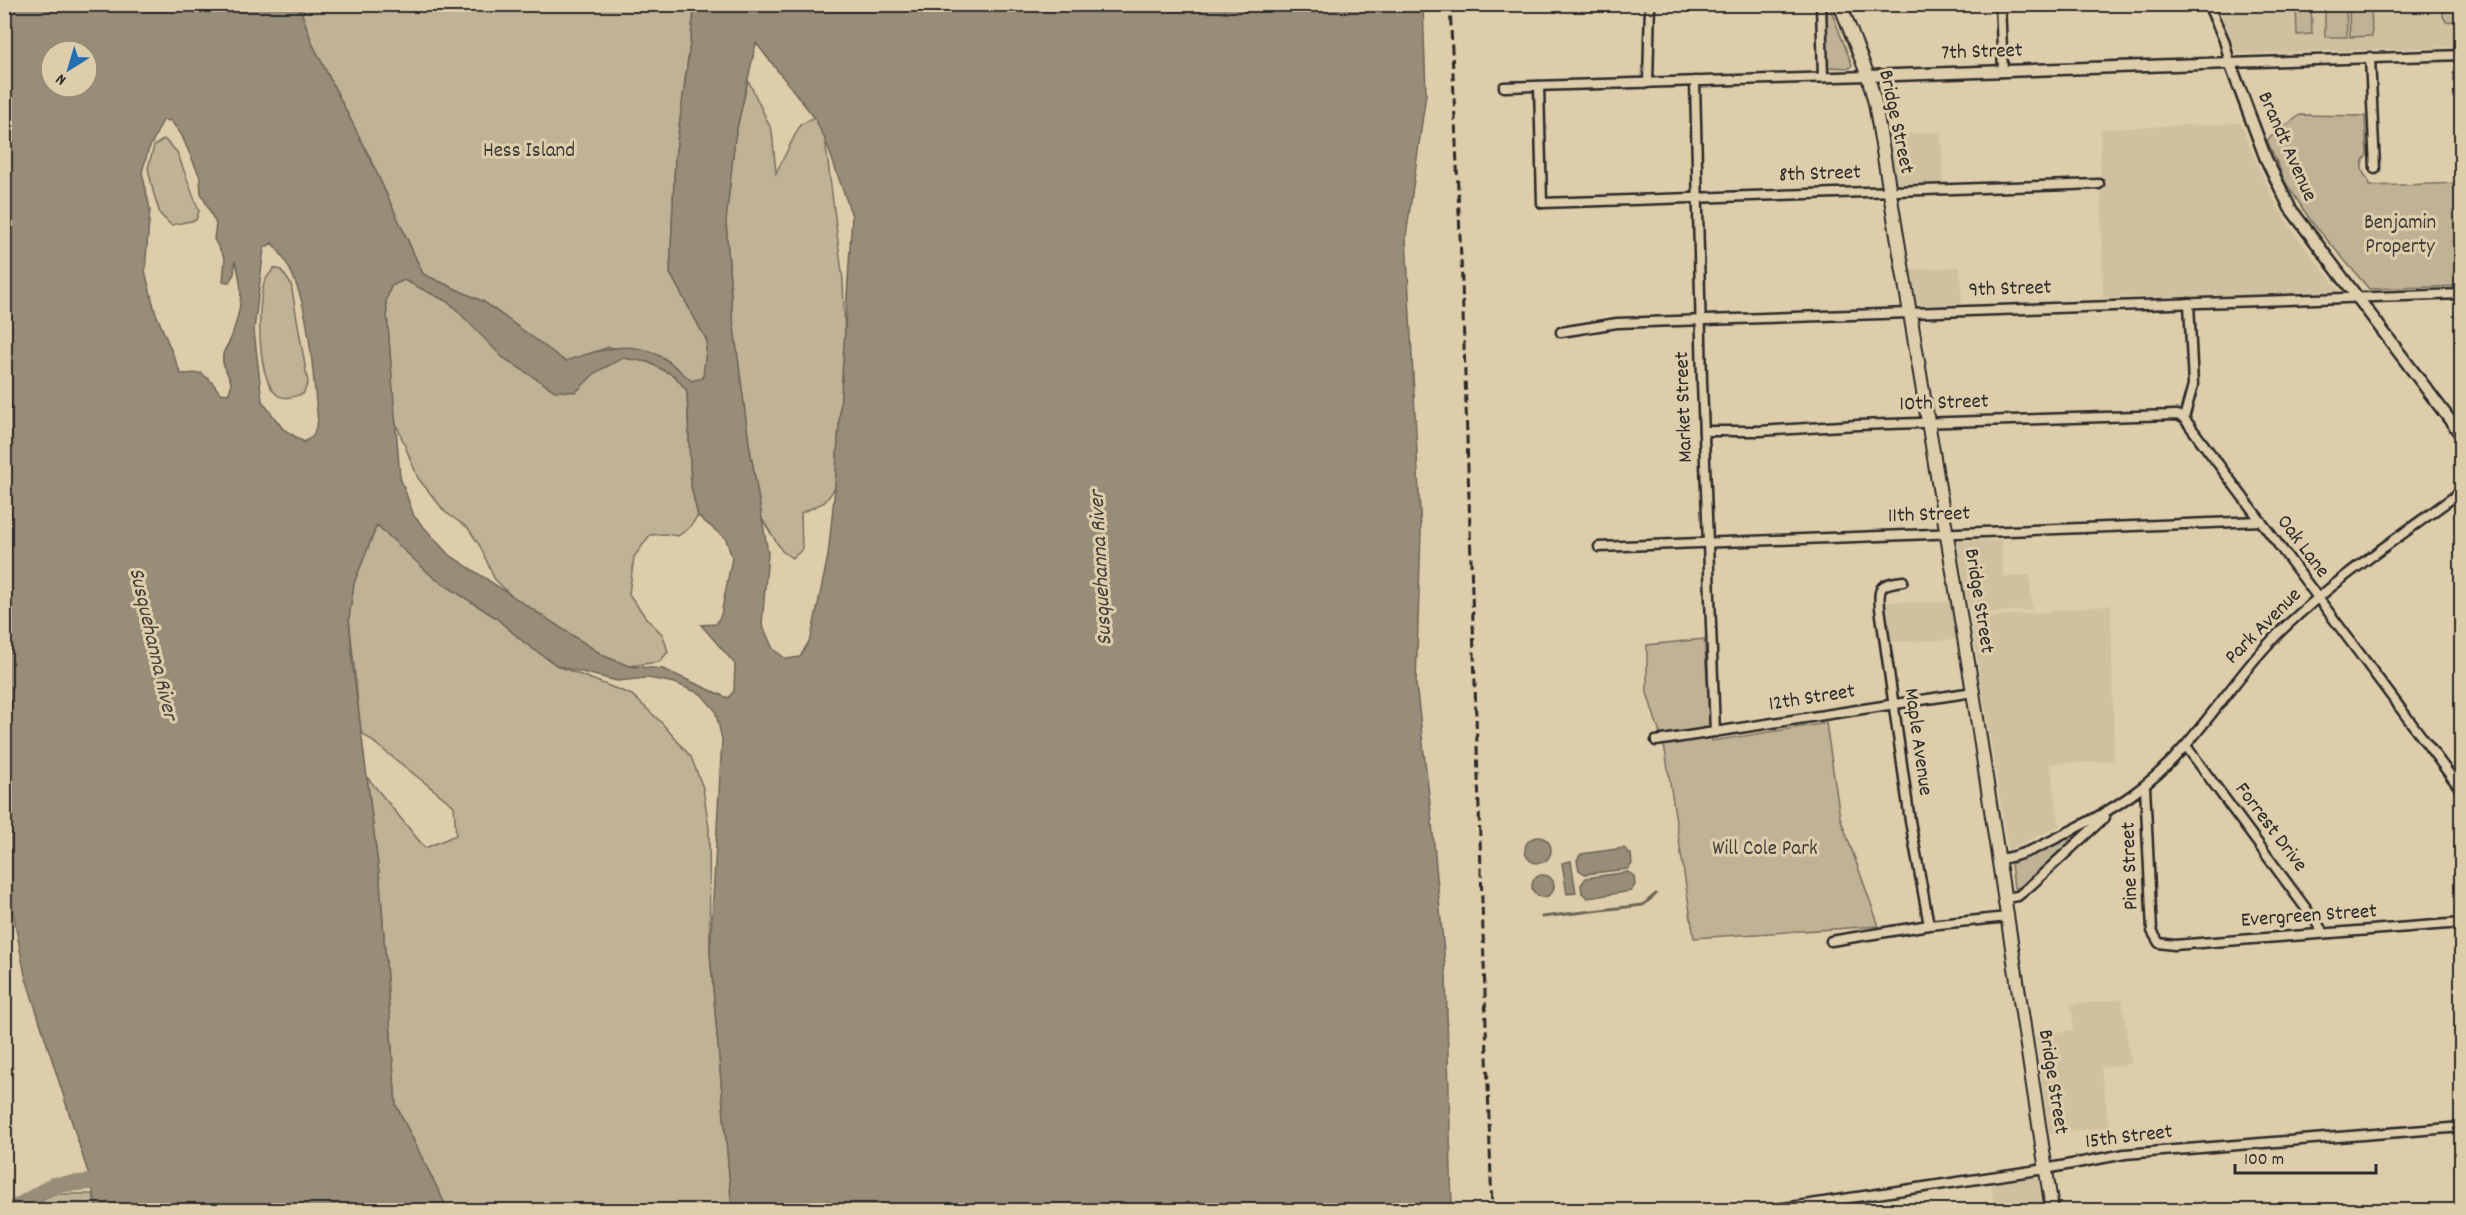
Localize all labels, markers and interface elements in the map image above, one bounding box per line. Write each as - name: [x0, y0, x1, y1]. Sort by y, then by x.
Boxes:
- street label: 7th Street: [1941, 37, 2023, 69]
- north arrow: [39, 39, 99, 99]
- text: N: [51, 67, 72, 91]
- street label: Bridge Street: [1869, 67, 1921, 177]
- street label: Brandt Avenue: [2248, 87, 2324, 207]
- park label: Hess Island: [483, 137, 575, 167]
- street label: 8th Street: [1779, 159, 1862, 191]
- park label: Benjamin Property: [2364, 209, 2436, 263]
- street label: 9th Street: [1968, 274, 2052, 306]
- street label: Market Street: [1668, 351, 1702, 463]
- street label: 10th Street: [1899, 387, 1989, 421]
- water label: Susquehanna River: [1082, 487, 1122, 646]
- street label: 11th Street: [1887, 500, 1971, 532]
- street label: Oak Lane: [2268, 509, 2336, 585]
- street label: Bridge Street: [1955, 546, 2001, 656]
- water label: Susquehanna River: [119, 565, 185, 726]
- street label: Park Avenue: [2219, 582, 2309, 672]
- street label: 12th Street: [1767, 677, 1858, 721]
- street label: Maple Avenue: [1895, 686, 1939, 798]
- street label: Forrest Drive: [2226, 777, 2314, 879]
- street label: Pine Street: [2114, 821, 2148, 911]
- park label: Will Cole Park: [1712, 835, 1818, 865]
- street label: Evergreen Street: [2240, 897, 2378, 937]
- street label: Bridge Street: [2029, 1027, 2075, 1137]
- street label: 15th Street: [2084, 1118, 2175, 1158]
- scale bar: [2235, 1137, 2376, 1175]
- text: 100 m: [2244, 1148, 2284, 1173]

